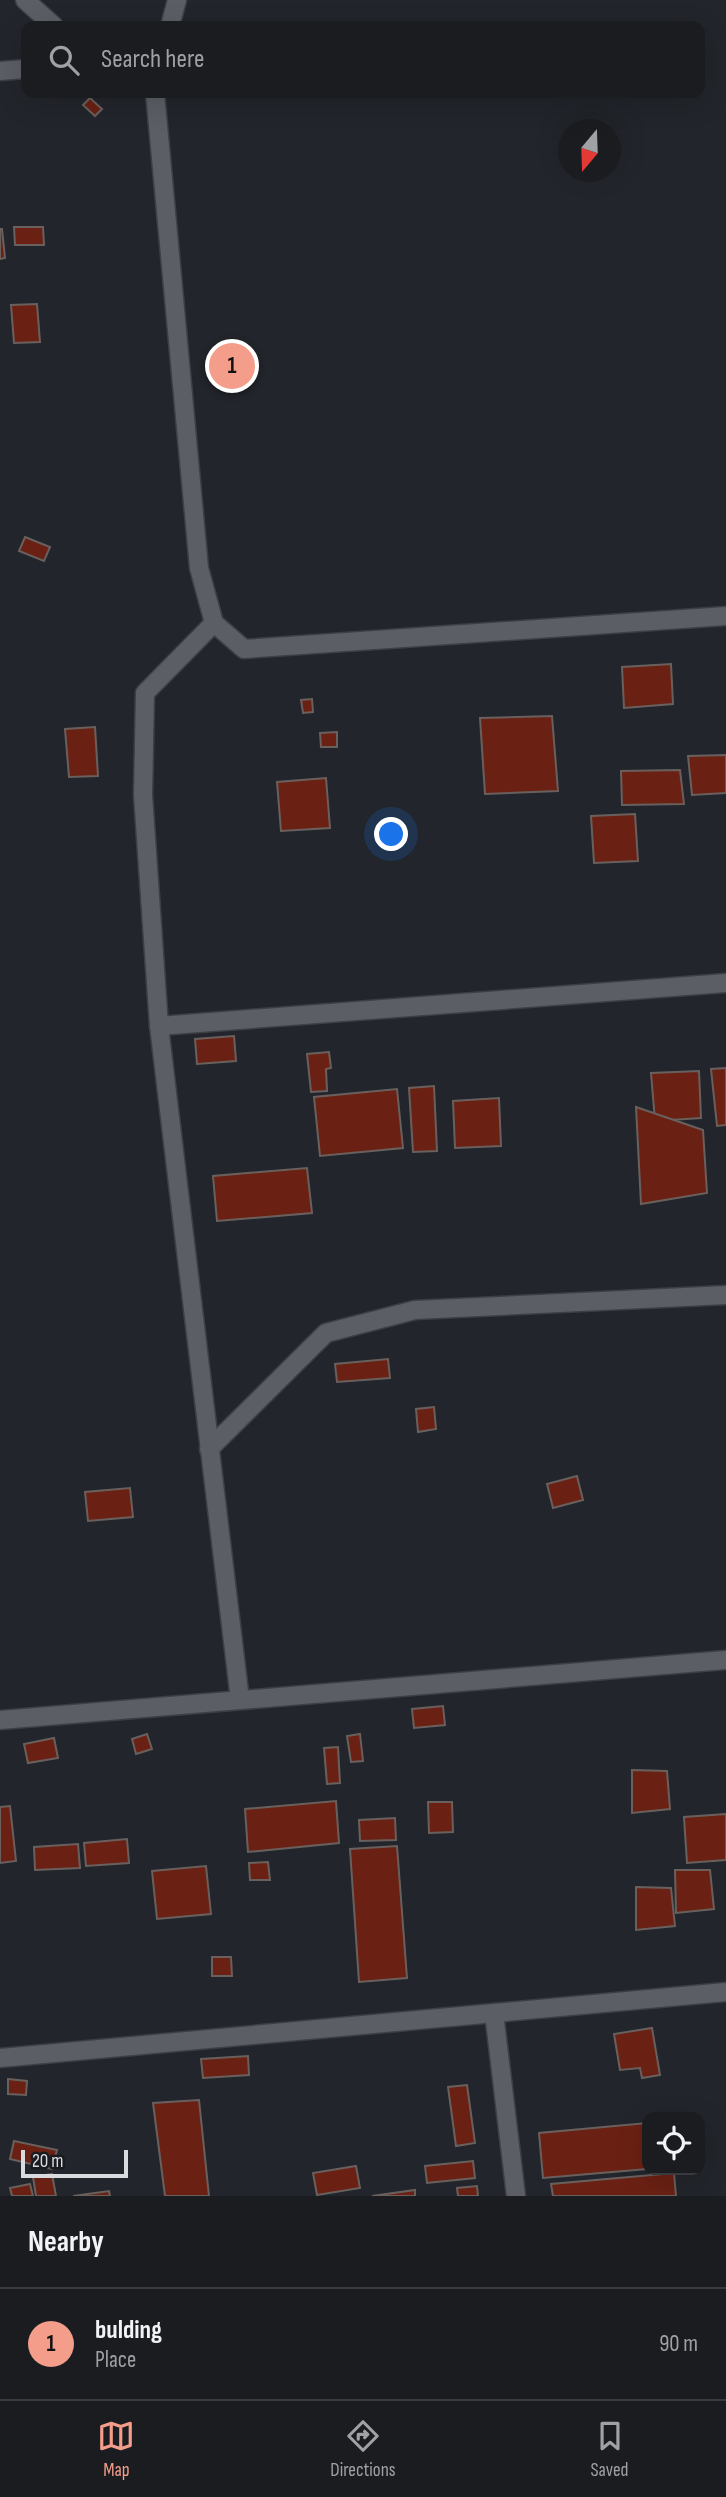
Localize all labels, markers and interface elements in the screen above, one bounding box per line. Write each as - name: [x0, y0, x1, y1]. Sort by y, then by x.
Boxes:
- search box: [21, 21, 705, 98]
- icon: search: [45, 41, 83, 79]
- text: Search here: [101, 44, 204, 75]
- north arrow: [558, 119, 621, 182]
- pin: 1: [209, 340, 255, 392]
- your location: [374, 817, 408, 851]
- map controls: [642, 2112, 705, 2175]
- button: locate: [642, 2112, 705, 2175]
- scale bar: [21, 2147, 128, 2179]
- text: 20 m: [32, 2150, 64, 2173]
- text: Nearby: [28, 2224, 104, 2260]
- text: bulding: [95, 2315, 162, 2346]
- text: 1: [46, 2330, 56, 2358]
- text: 90 m: [659, 2330, 698, 2358]
- text: Place: [95, 2346, 136, 2374]
- tab: Map: [97, 2417, 135, 2482]
- tab: Directions: [330, 2417, 396, 2482]
- tab: Saved: [590, 2417, 629, 2482]

